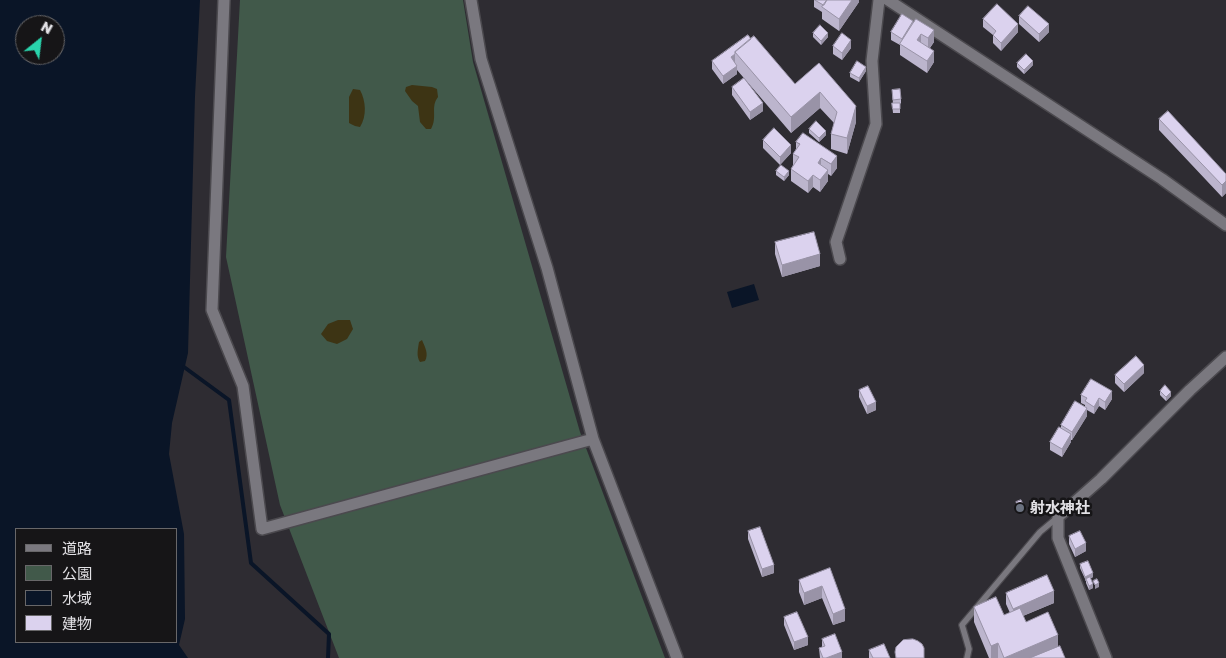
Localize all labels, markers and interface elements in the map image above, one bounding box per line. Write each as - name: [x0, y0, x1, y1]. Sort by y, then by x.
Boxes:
- north arrow: [15, 15, 65, 65]
- text: N: [38, 17, 56, 37]
- place label: 射水神社: [1030, 499, 1090, 517]
- marker: 射水神社: [1014, 502, 1026, 514]
- legend: [15, 528, 178, 643]
- text: 道路: [62, 539, 92, 557]
- text: 公園: [62, 564, 92, 582]
- text: 水域: [62, 589, 92, 607]
- text: 建物: [62, 614, 92, 632]

